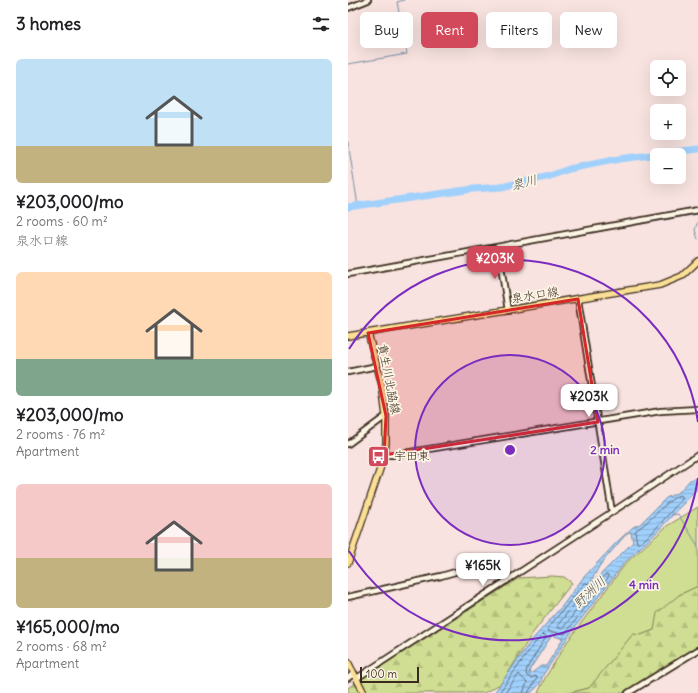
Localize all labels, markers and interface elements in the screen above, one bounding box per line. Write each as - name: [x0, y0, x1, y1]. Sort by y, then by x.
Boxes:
- chip: Buy: [360, 12, 413, 48]
- chip: Rent: [421, 12, 478, 48]
- chip: Filters: [486, 12, 552, 48]
- chip: New: [560, 12, 617, 48]
- text: 3 homes: [16, 13, 81, 35]
- icon: filters: [310, 13, 332, 35]
- map controls: [650, 60, 686, 184]
- button: locate: [650, 60, 686, 96]
- icon: home: [138, 85, 210, 157]
- button: +: [650, 104, 686, 140]
- button: −: [650, 148, 686, 184]
- water label: 泉川: [509, 171, 539, 194]
- text: ¥203,000/mo: [16, 191, 123, 213]
- text: 2 rooms · 60 m²: [16, 213, 108, 230]
- text: 泉水口線: [16, 232, 68, 249]
- pin: ¥203K: [467, 246, 523, 280]
- text: ¥203K: [476, 250, 514, 267]
- street label: 泉水口線: [510, 283, 560, 306]
- icon: home: [138, 298, 210, 370]
- street label: 貴生川北脇線: [375, 342, 404, 416]
- pin: ¥203K: [561, 384, 617, 418]
- text: ¥203K: [570, 388, 608, 405]
- text: ¥203,000/mo: [16, 404, 123, 426]
- text: 2 rooms · 76 m²: [16, 426, 105, 443]
- text: 2 min: [590, 442, 620, 457]
- text: Apartment: [16, 443, 79, 460]
- bus stop icon: 宇田東: [366, 443, 392, 469]
- centre of rings: [503, 443, 517, 457]
- place label: 宇田東: [394, 448, 430, 463]
- icon: home: [138, 510, 210, 582]
- pin: ¥165K: [455, 553, 511, 587]
- text: ¥165K: [465, 557, 501, 574]
- water label: 野洲川: [569, 573, 609, 612]
- text: 4 min: [629, 577, 659, 592]
- text: ¥165,000/mo: [16, 616, 120, 638]
- text: 2 rooms · 68 m²: [16, 638, 107, 655]
- text: Apartment: [16, 655, 79, 672]
- scale bar: [360, 665, 419, 684]
- text: 100 m: [366, 667, 397, 681]

